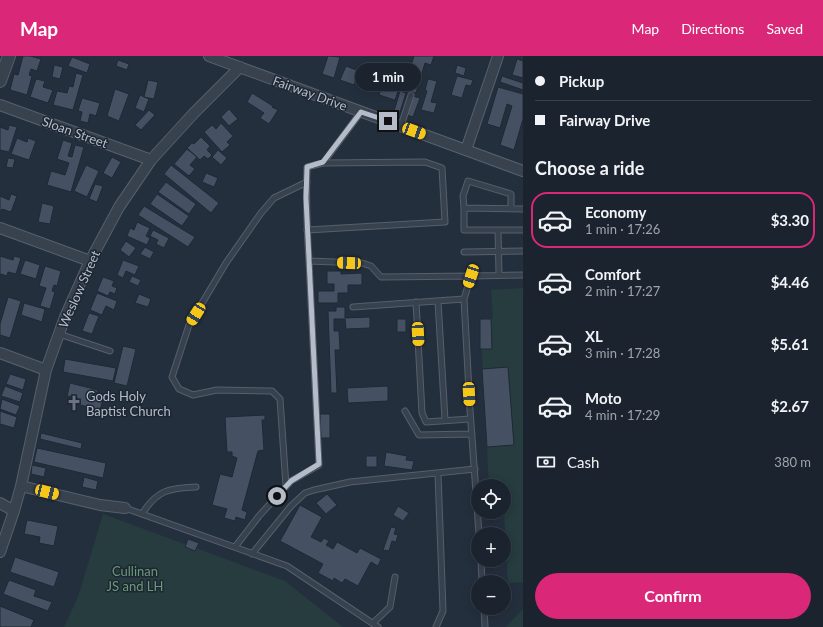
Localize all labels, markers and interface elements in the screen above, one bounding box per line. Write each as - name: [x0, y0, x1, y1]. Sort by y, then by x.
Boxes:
- text: Map: [20, 17, 58, 40]
- text: Map: [632, 20, 659, 37]
- text: Directions: [681, 20, 744, 37]
- text: Saved: [766, 20, 803, 37]
- callout: 1 min: [355, 63, 421, 91]
- text: 1 min: [372, 69, 404, 85]
- street label: Fairway Drive: [271, 72, 349, 114]
- text: Pickup: [559, 72, 604, 90]
- text: Fairway Drive: [559, 111, 650, 129]
- route end: [379, 112, 397, 130]
- street label: Sloan Street: [40, 113, 110, 151]
- car: [401, 121, 427, 141]
- text: Choose a ride: [535, 157, 644, 179]
- icon: car: [537, 202, 573, 238]
- text: Economy: [585, 203, 646, 221]
- text: $3.30: [771, 211, 809, 229]
- text: 1 min · 17:26: [585, 221, 660, 237]
- street label: Weslow Street: [55, 248, 103, 330]
- car: [337, 257, 361, 269]
- car: [462, 263, 480, 289]
- icon: car: [537, 264, 573, 300]
- text: Comfort: [585, 265, 641, 283]
- text: $4.46: [771, 273, 809, 291]
- text: 2 min · 17:27: [585, 283, 660, 299]
- car: [185, 301, 207, 327]
- car: [411, 322, 425, 346]
- icon: car: [537, 326, 573, 362]
- text: XL: [585, 327, 603, 345]
- text: $5.61: [771, 335, 809, 353]
- text: 3 min · 17:28: [585, 345, 660, 361]
- car: [462, 382, 476, 406]
- place label: Gods Holy Baptist Church: [86, 388, 171, 419]
- icon: car: [537, 388, 573, 424]
- text: Moto: [585, 389, 622, 407]
- church icon: Gods Holy Baptist Church: [65, 394, 83, 412]
- text: $2.67: [771, 397, 809, 415]
- text: 4 min · 17:29: [585, 407, 660, 423]
- icon: cash: [535, 451, 557, 473]
- text: Cash: [567, 453, 599, 471]
- text: 380 m: [774, 454, 811, 470]
- map controls: [471, 479, 511, 615]
- button: locate: [471, 479, 511, 519]
- car: [34, 483, 60, 501]
- route start: [268, 487, 286, 505]
- button: +: [471, 527, 511, 567]
- park label: Cullinan JS and LH: [107, 563, 163, 594]
- button: Confirm: [535, 573, 811, 619]
- button: −: [471, 575, 511, 615]

